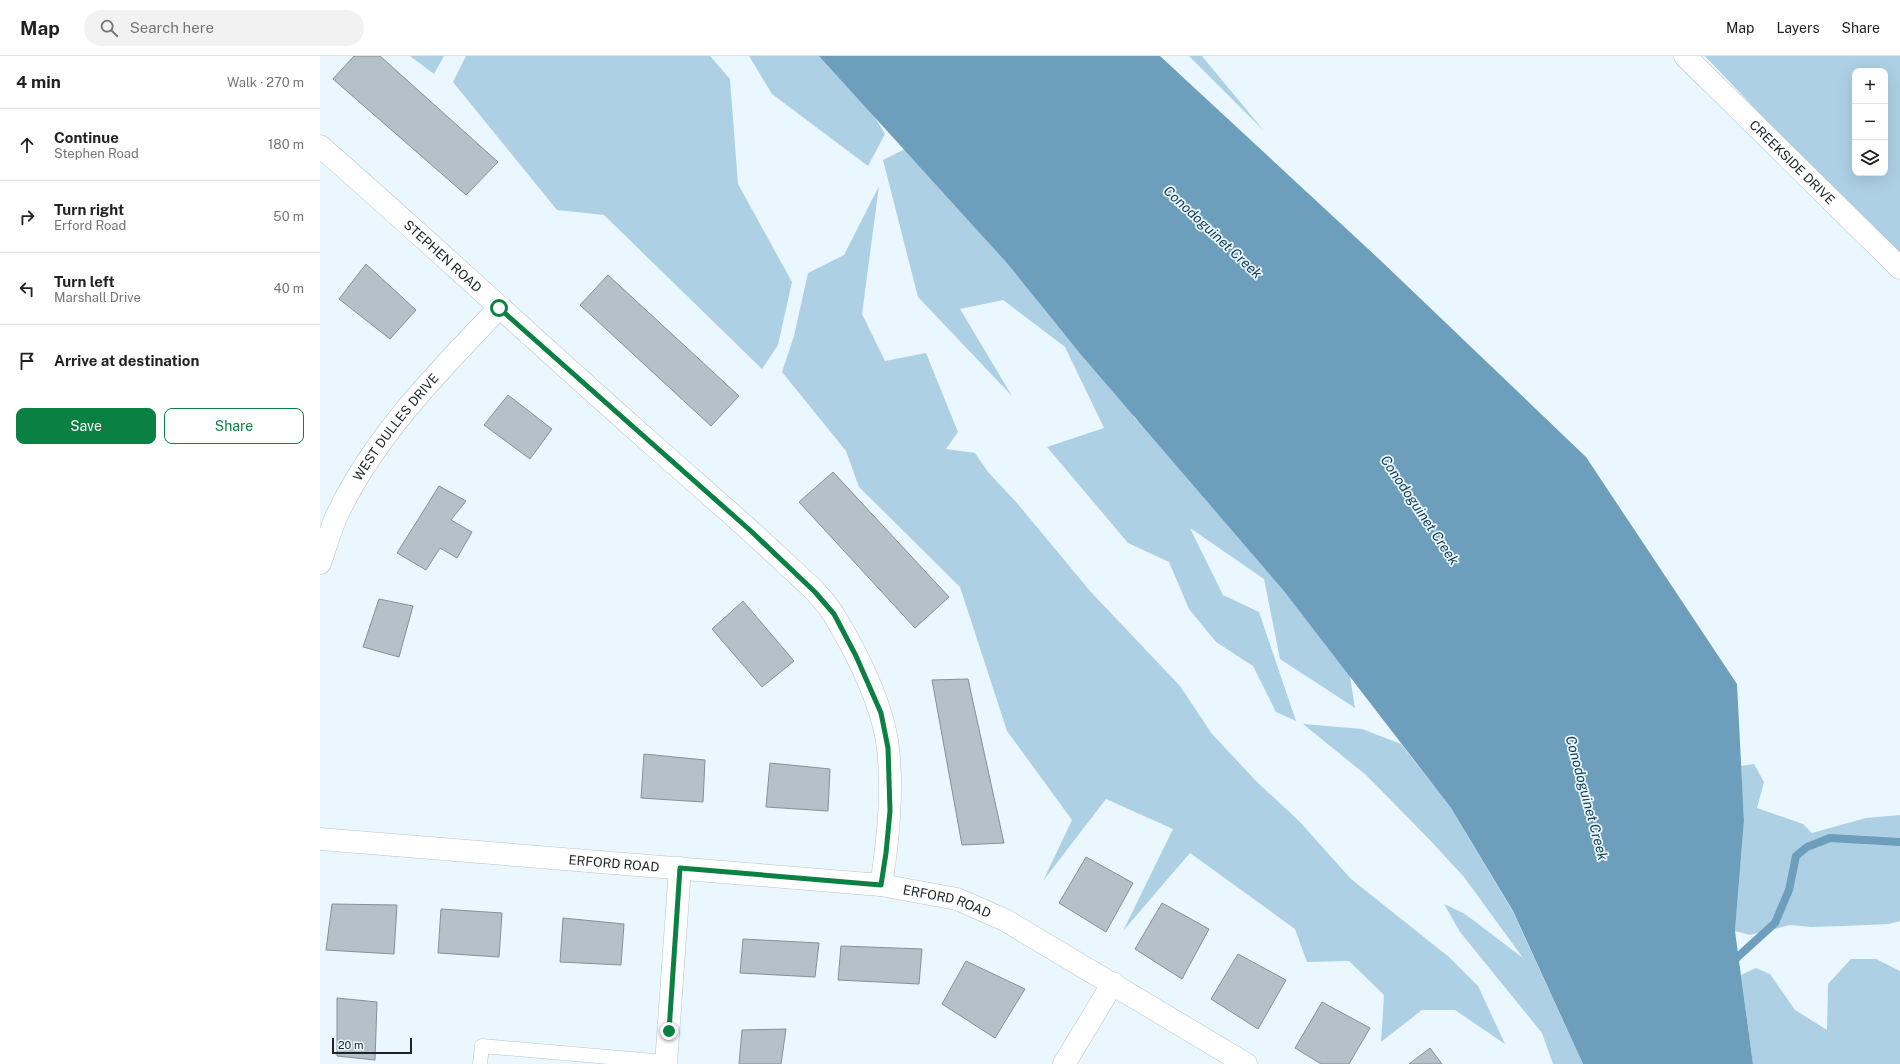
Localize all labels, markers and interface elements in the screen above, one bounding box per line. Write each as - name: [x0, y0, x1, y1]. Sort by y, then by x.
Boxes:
- search box: [84, 10, 364, 46]
- text: Map: [20, 17, 60, 39]
- icon: search: [98, 17, 120, 39]
- text: Search here: [130, 19, 214, 36]
- text: Map: [1726, 20, 1754, 36]
- text: Layers: [1776, 20, 1820, 36]
- text: Share: [1842, 20, 1880, 36]
- map controls: [1852, 68, 1888, 176]
- button: +: [1852, 68, 1888, 104]
- text: 4 min: [16, 72, 61, 92]
- text: Walk · 270 m: [227, 75, 304, 90]
- button: −: [1852, 104, 1888, 140]
- street label: CREEKSIDE DRIVE: [1746, 117, 1838, 208]
- text: Continue: [54, 129, 119, 146]
- icon: ahead: [16, 134, 38, 156]
- text: 180 m: [268, 137, 304, 152]
- button: layers: [1852, 140, 1888, 176]
- text: Stephen Road: [54, 146, 139, 161]
- water label: Conodoguinet Creek: [1161, 182, 1266, 282]
- text: Turn right: [54, 201, 124, 218]
- icon: right: [16, 206, 38, 228]
- text: 50 m: [273, 209, 304, 224]
- street label: STEPHEN ROAD: [401, 217, 485, 295]
- text: Erford Road: [54, 218, 126, 233]
- text: Turn left: [54, 273, 115, 290]
- icon: left: [16, 278, 38, 300]
- text: 40 m: [273, 281, 304, 296]
- text: Marshall Drive: [54, 290, 141, 305]
- route start: [490, 299, 508, 317]
- icon: arrive: [16, 350, 38, 372]
- text: Arrive at destination: [54, 352, 199, 369]
- street label: WEST DULLES DRIVE: [350, 371, 442, 484]
- button: Save: [16, 408, 156, 444]
- button: Share: [164, 408, 304, 444]
- water label: Conodoguinet Creek: [1377, 452, 1463, 568]
- water label: Conodoguinet Creek: [1563, 734, 1611, 863]
- street label: ERFORD ROAD: [568, 852, 660, 875]
- street label: ERFORD ROAD: [902, 882, 993, 921]
- route end: [660, 1022, 678, 1040]
- scale bar: [332, 1036, 412, 1055]
- text: 20 m: [338, 1039, 363, 1051]

